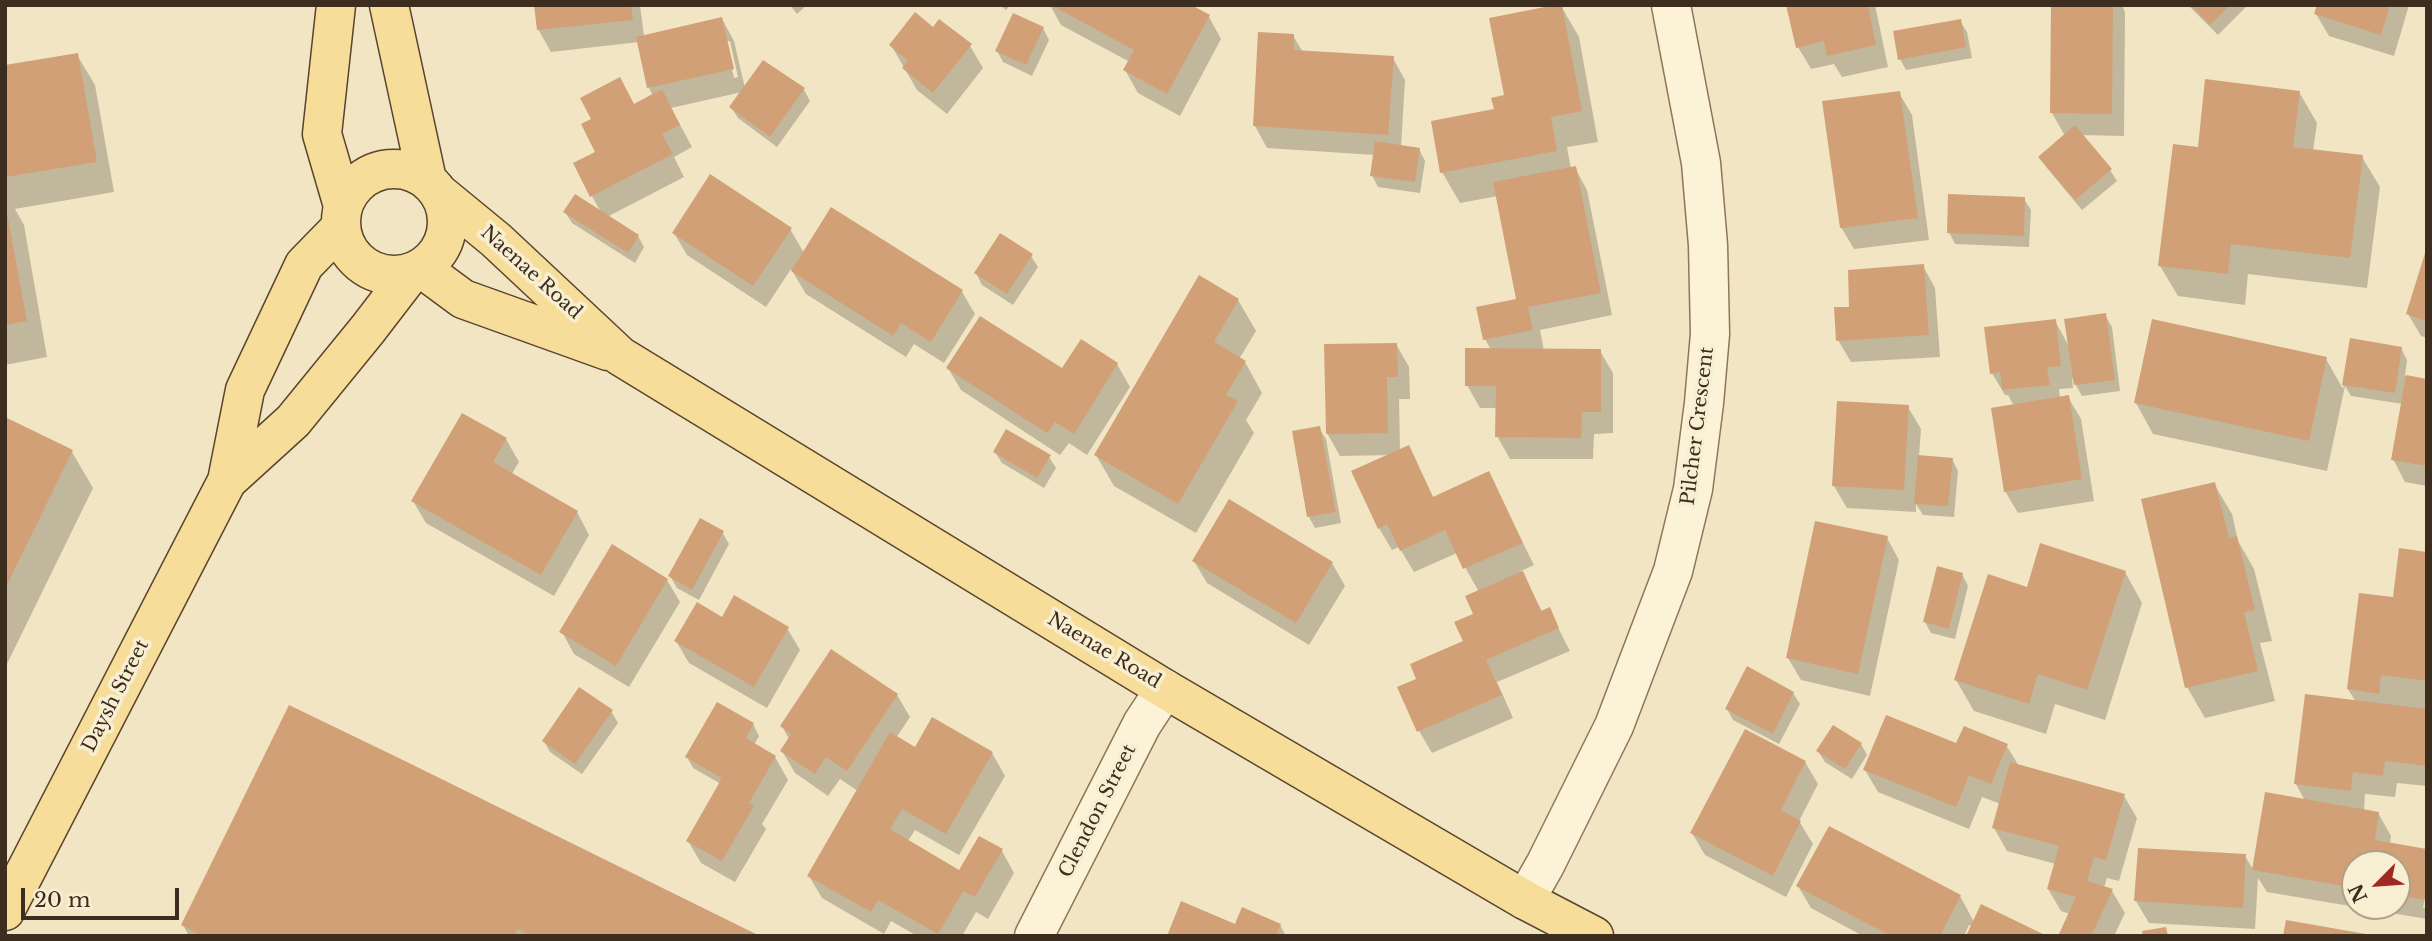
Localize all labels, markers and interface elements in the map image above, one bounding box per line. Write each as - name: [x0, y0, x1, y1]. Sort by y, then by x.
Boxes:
- street label: Naenae Road: [476, 222, 586, 324]
- street label: Pilcher Crescent: [1677, 346, 1719, 506]
- street label: Naenae Road: [1043, 608, 1165, 694]
- street label: Daysh Street: [78, 636, 154, 756]
- street label: Clendon Street: [1055, 741, 1141, 881]
- north arrow: [2341, 850, 2411, 920]
- scale bar: [24, 874, 182, 918]
- text: N: [2344, 880, 2373, 906]
- text: 20 m: [34, 887, 91, 913]

